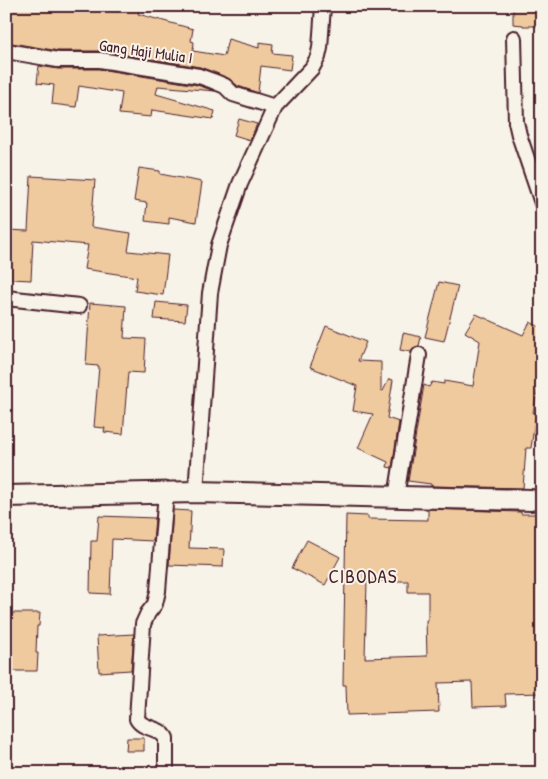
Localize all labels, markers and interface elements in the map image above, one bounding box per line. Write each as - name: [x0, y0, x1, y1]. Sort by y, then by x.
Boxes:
- street label: Gang Haji Mulia I: [98, 34, 194, 68]
- district label: CIBODAS: [328, 563, 398, 589]

